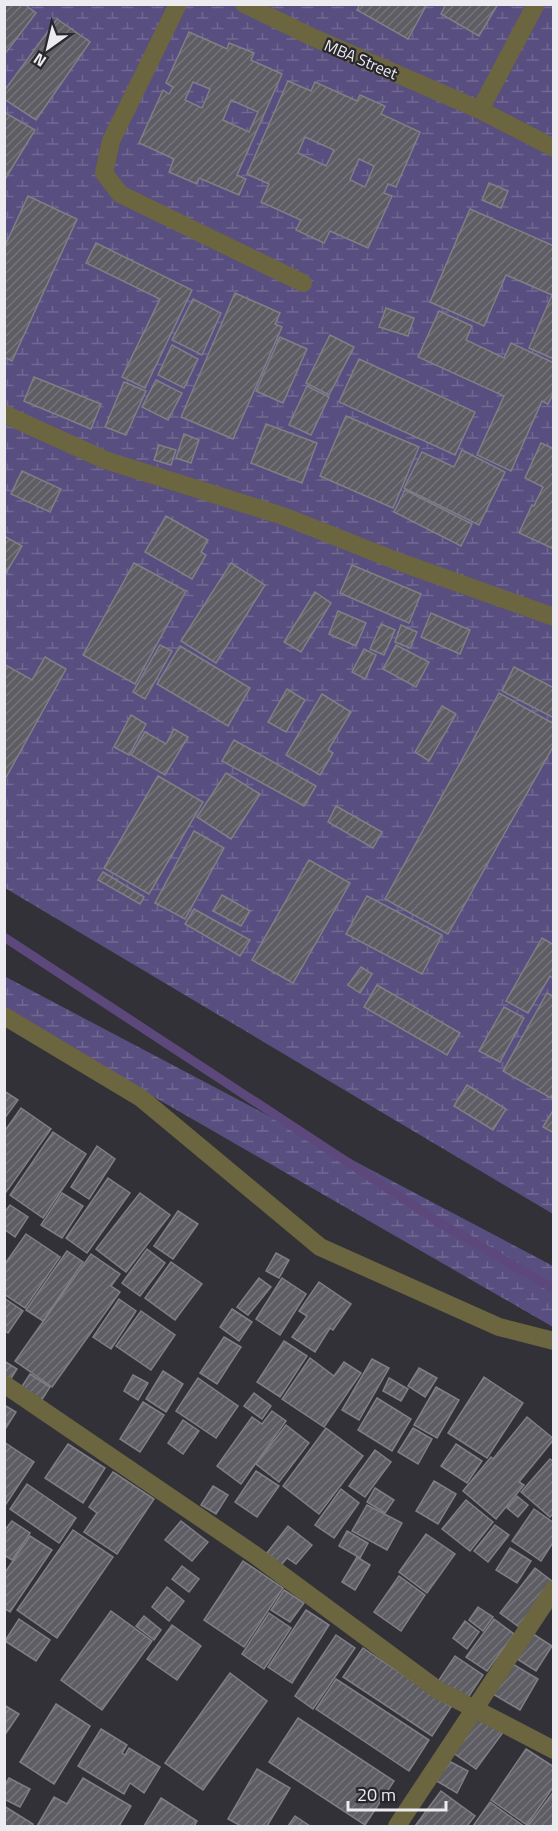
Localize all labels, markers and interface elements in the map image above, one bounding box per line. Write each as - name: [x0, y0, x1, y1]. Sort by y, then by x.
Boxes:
- north arrow: [18, 18, 78, 78]
- street label: MBA Street: [321, 33, 402, 85]
- text: N: [28, 47, 51, 73]
- scale bar: [348, 1774, 446, 1812]
- text: 20 m: [357, 1781, 396, 1808]

